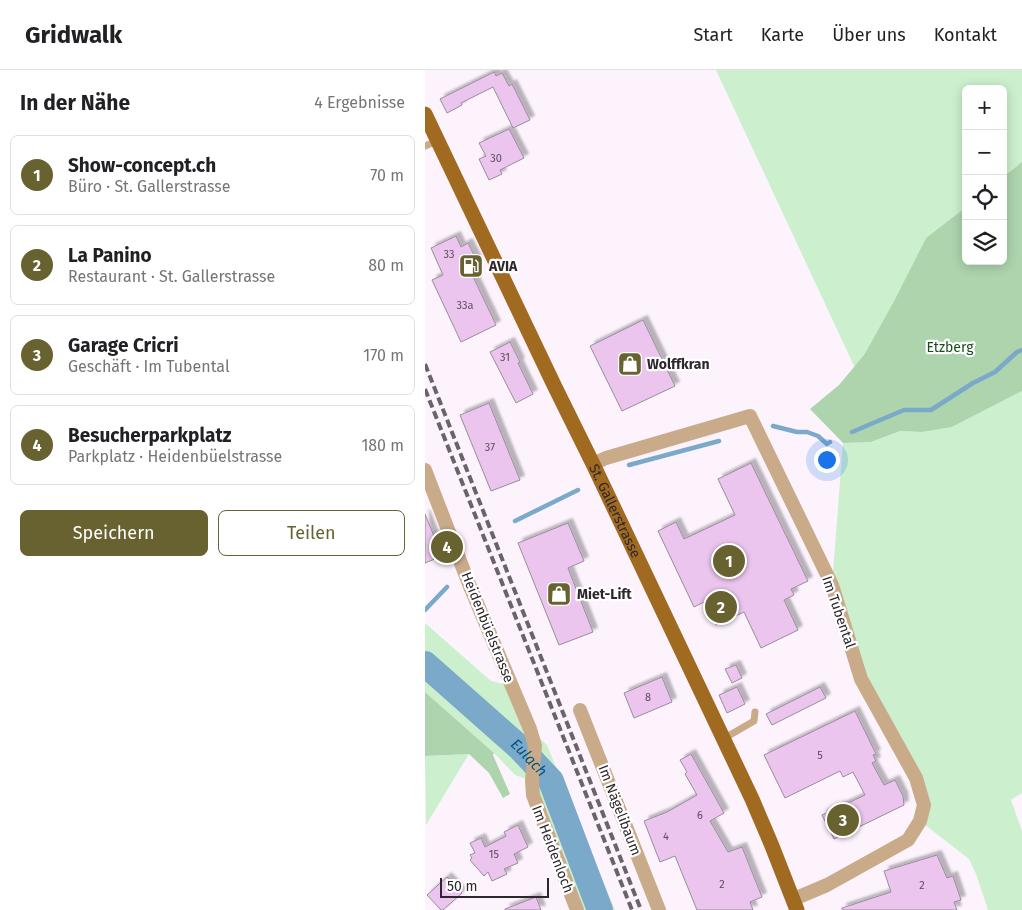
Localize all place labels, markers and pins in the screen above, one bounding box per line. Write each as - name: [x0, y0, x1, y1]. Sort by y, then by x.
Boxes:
- fuel station icon: AVIA: [458, 253, 484, 279]
- place label: AVIA: [488, 258, 518, 275]
- shop icon: Wolffkran: [617, 351, 643, 377]
- place label: Wolffkran: [647, 356, 710, 373]
- pin: 4: [431, 528, 463, 566]
- pin: 1: [713, 542, 745, 580]
- shop icon: Miet-Lift: [546, 581, 572, 607]
- place label: Miet-Lift: [577, 586, 632, 603]
- pin: 2: [705, 588, 737, 626]
- pin: 3: [827, 801, 859, 839]

